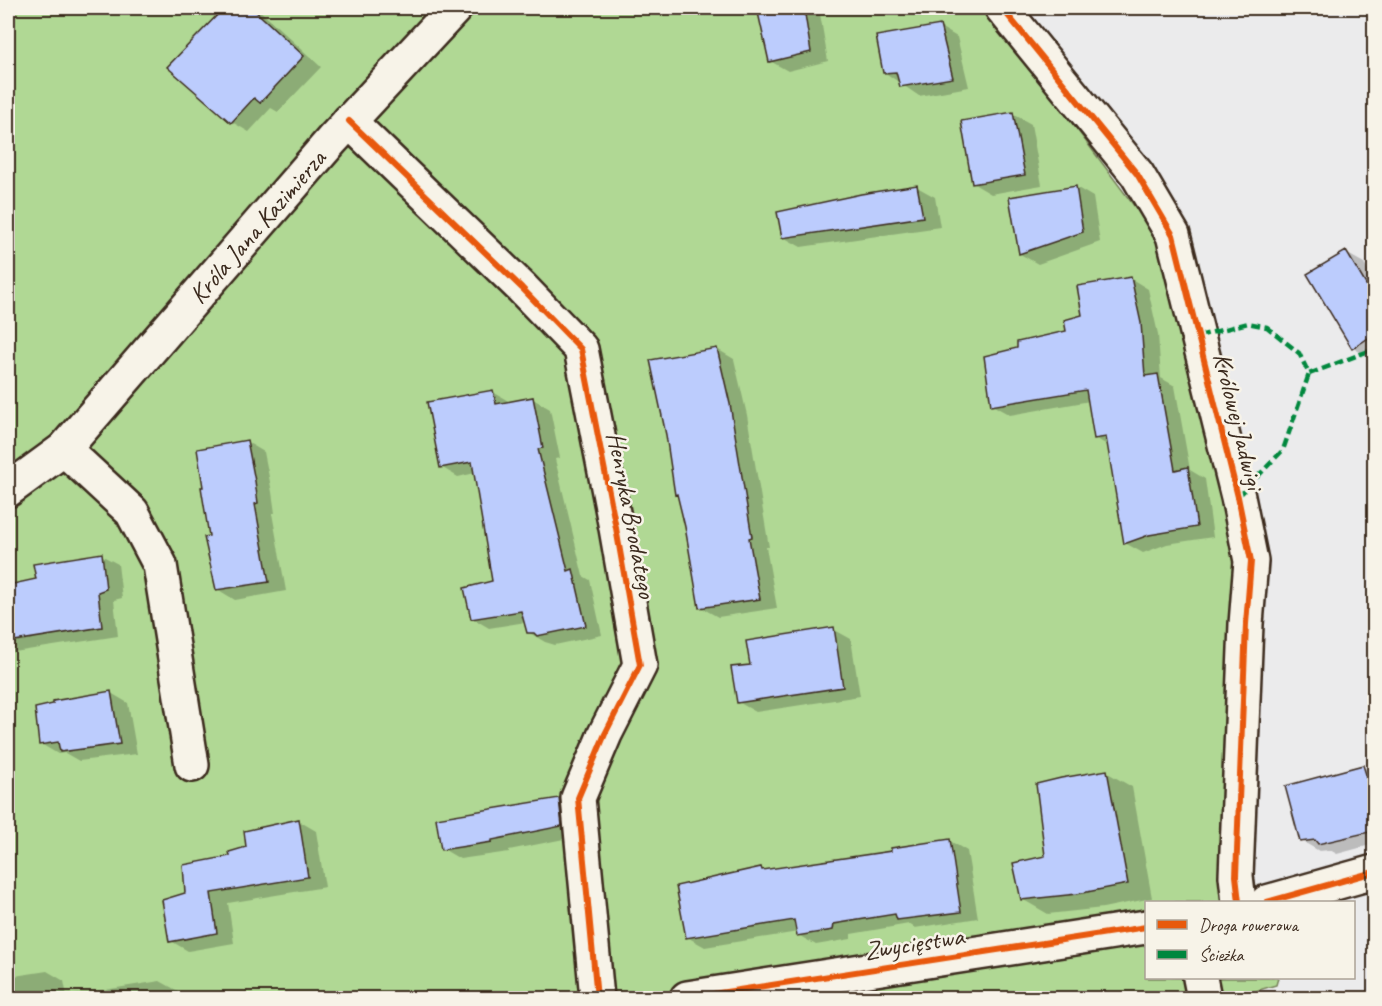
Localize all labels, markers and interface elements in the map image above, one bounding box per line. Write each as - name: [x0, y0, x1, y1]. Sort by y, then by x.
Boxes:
- street label: Króla Jana Kazimierza: [182, 142, 334, 311]
- street label: Królowej Jadwigi: [1206, 349, 1272, 496]
- street label: Henryka Brodatego: [599, 429, 664, 603]
- legend: [1145, 901, 1355, 979]
- text: Droga rowerowa: [1199, 914, 1300, 936]
- street label: Zwycięstwa: [862, 919, 968, 968]
- text: Ścieżka: [1199, 944, 1245, 966]

